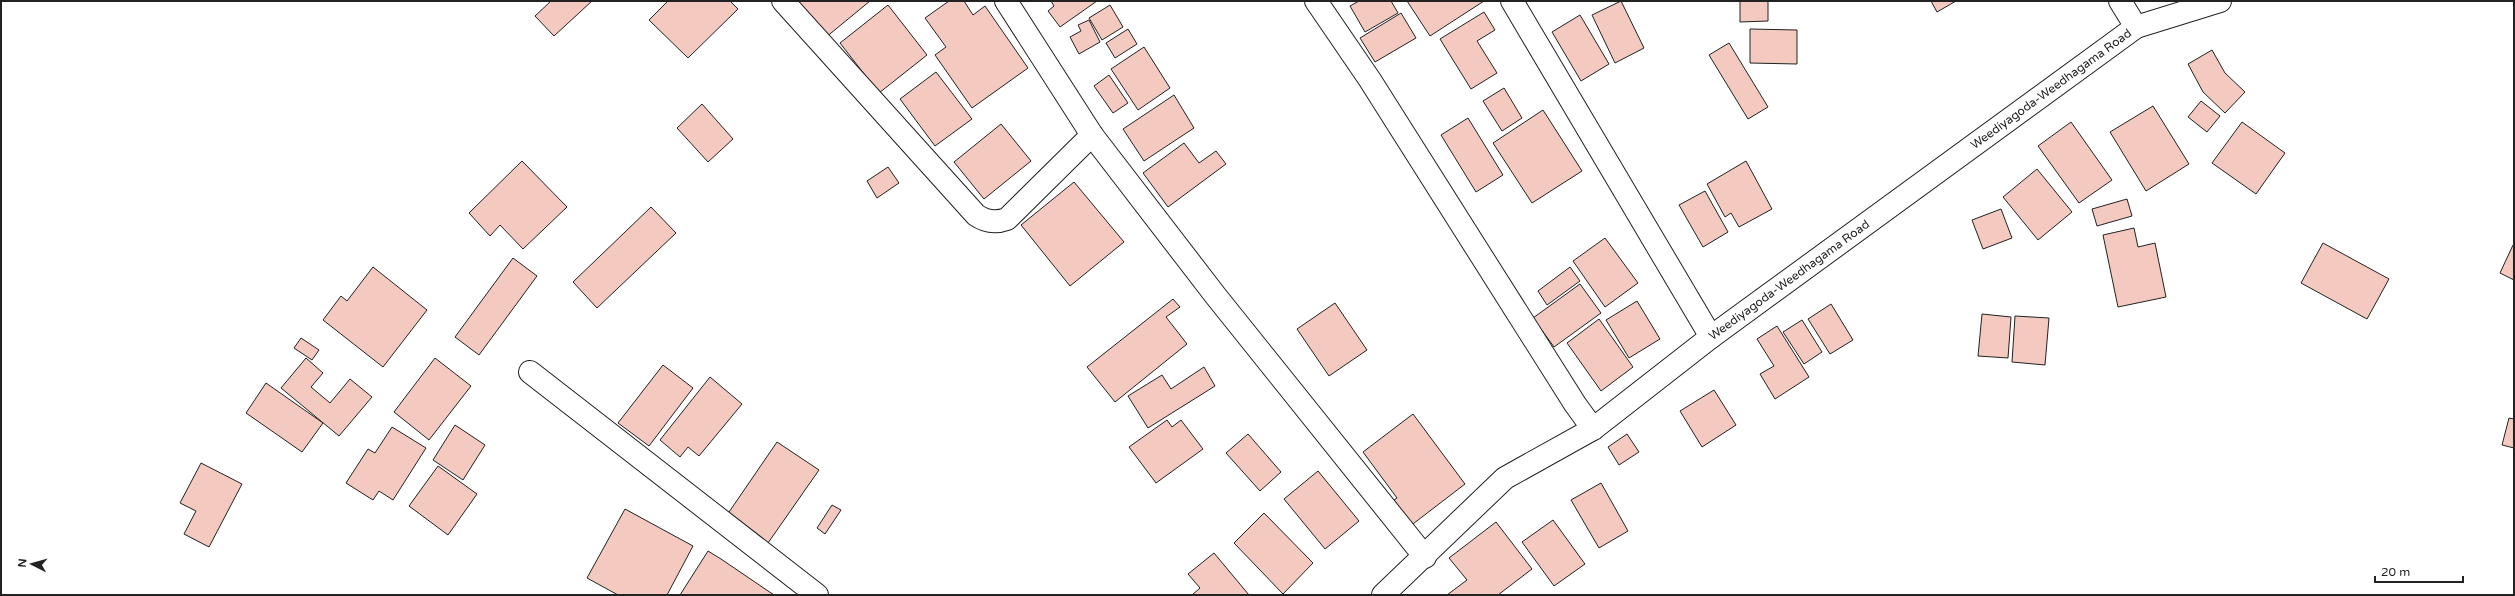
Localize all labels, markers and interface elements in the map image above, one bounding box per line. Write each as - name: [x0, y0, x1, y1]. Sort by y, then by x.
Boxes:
- street label: Weediyagoda-Weedhagama Road: [1968, 26, 2134, 152]
- street label: Weediyagoda-Weedhagama Road: [1706, 217, 1872, 343]
- north arrow: [12, 544, 52, 584]
- text: N: [16, 558, 29, 568]
- scale bar: [2375, 558, 2463, 584]
- text: 20 m: [2381, 565, 2410, 579]

